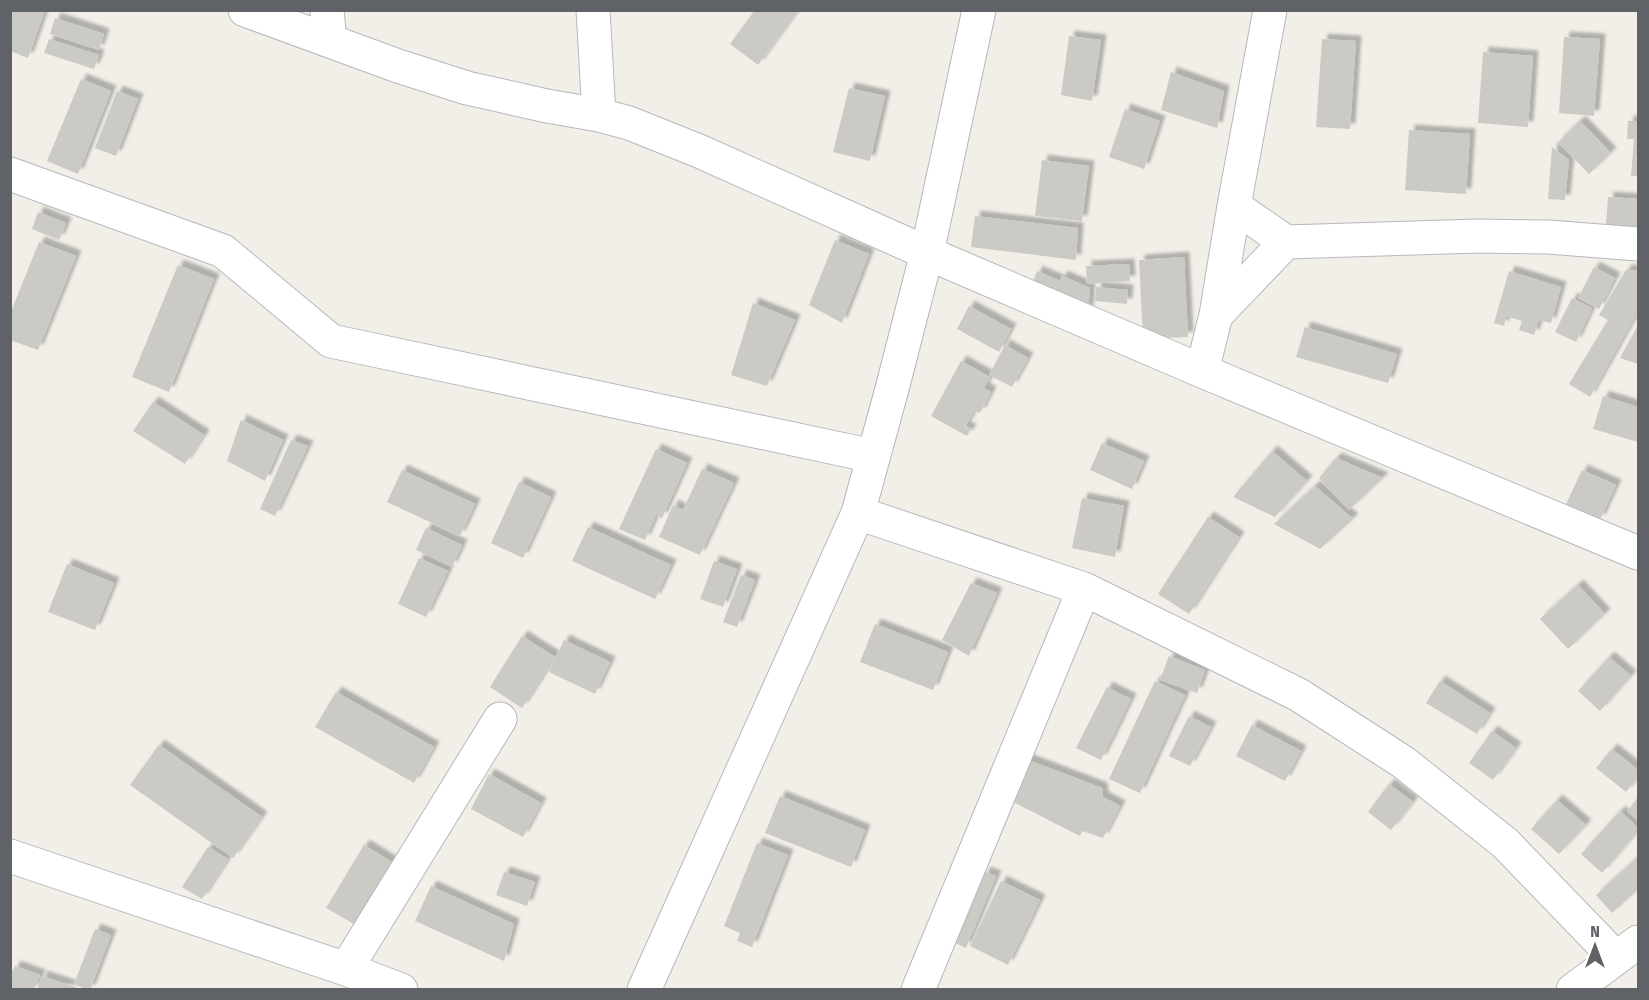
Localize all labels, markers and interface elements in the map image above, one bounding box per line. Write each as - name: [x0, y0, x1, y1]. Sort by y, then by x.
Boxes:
- north arrow: [1565, 916, 1625, 976]
- text: N: [1590, 922, 1600, 941]

